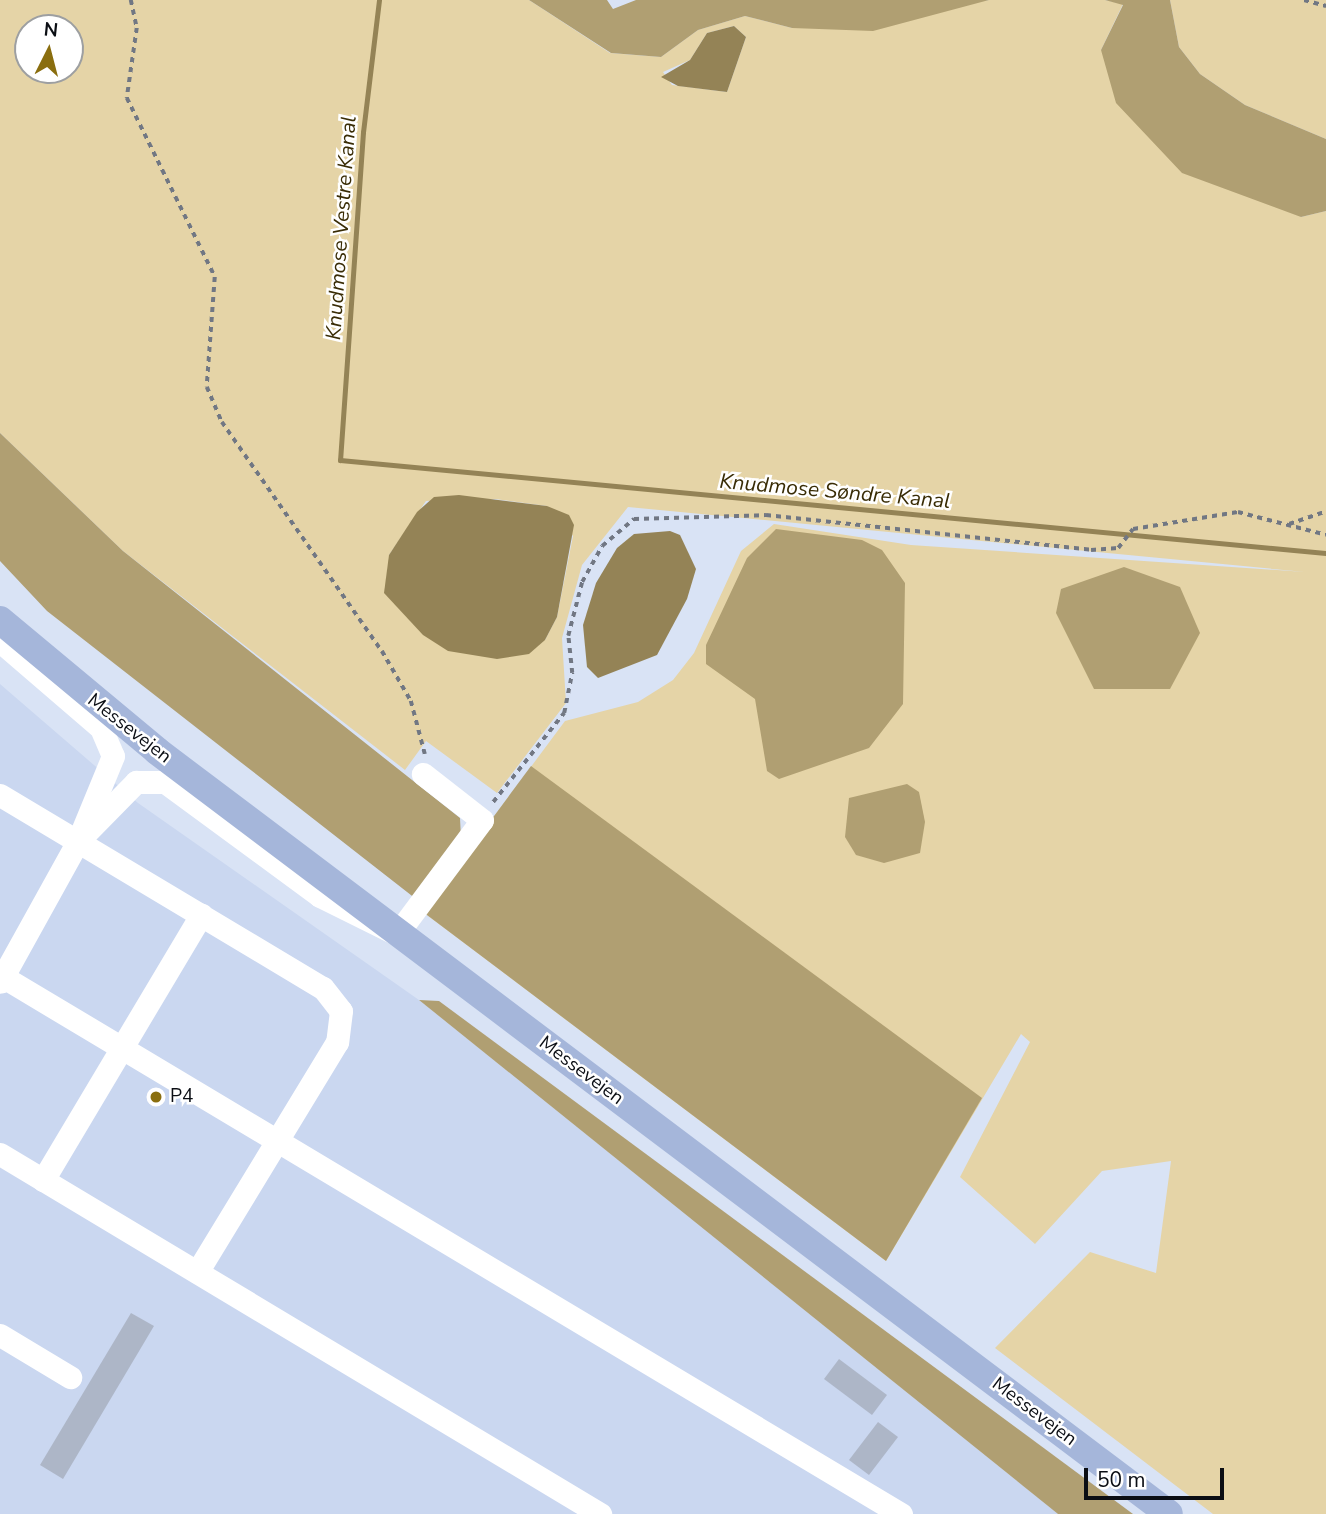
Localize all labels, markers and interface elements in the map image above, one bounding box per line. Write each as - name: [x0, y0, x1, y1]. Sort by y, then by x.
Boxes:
- north arrow: [14, 14, 84, 84]
- text: N: [43, 16, 59, 44]
- water label: Knudmose Vestre Kanal: [321, 115, 361, 341]
- water label: Knudmose Søndre Kanal: [719, 468, 951, 514]
- street label: Messevejen: [83, 689, 175, 769]
- street label: Messevejen: [534, 1032, 628, 1110]
- place label: P4: [170, 1086, 193, 1108]
- marker: P4: [148, 1089, 164, 1105]
- street label: Messevejen: [987, 1373, 1081, 1451]
- scale bar: [1088, 1454, 1228, 1498]
- text: 50 m: [1097, 1466, 1146, 1494]

